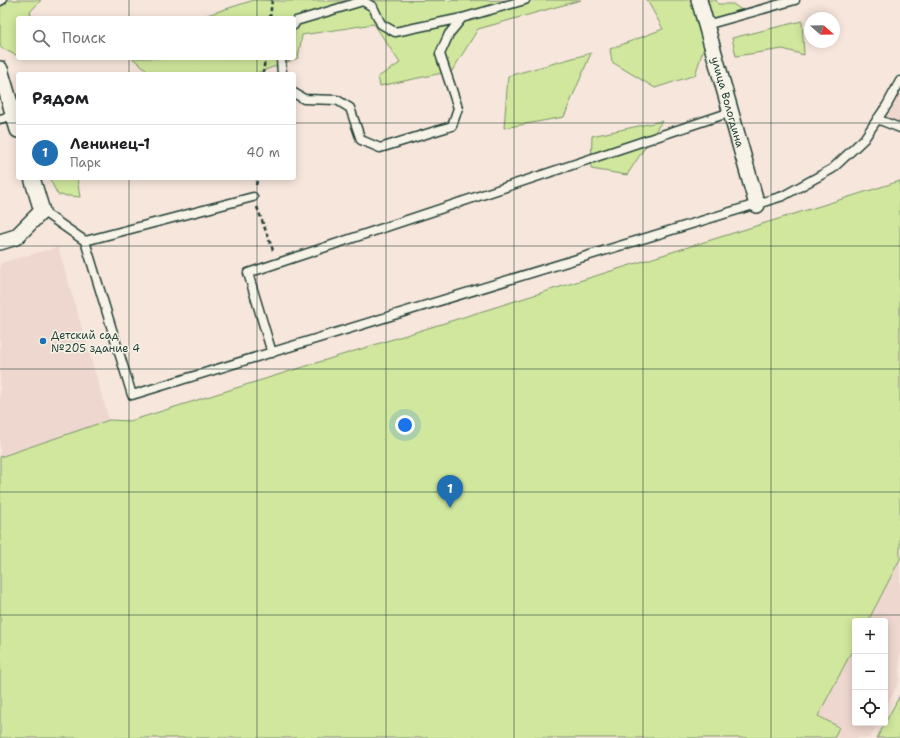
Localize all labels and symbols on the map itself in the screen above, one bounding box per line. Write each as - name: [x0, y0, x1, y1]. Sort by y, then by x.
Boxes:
- north arrow: [804, 12, 840, 48]
- street label: улица Вологдина: [708, 55, 748, 149]
- place label: Детский сад №205 здание 4: [51, 328, 140, 356]
- marker: Детский сад №205 здание 4: [38, 336, 48, 346]
- your location: [395, 415, 415, 435]
- pin: 1: [437, 475, 463, 508]

